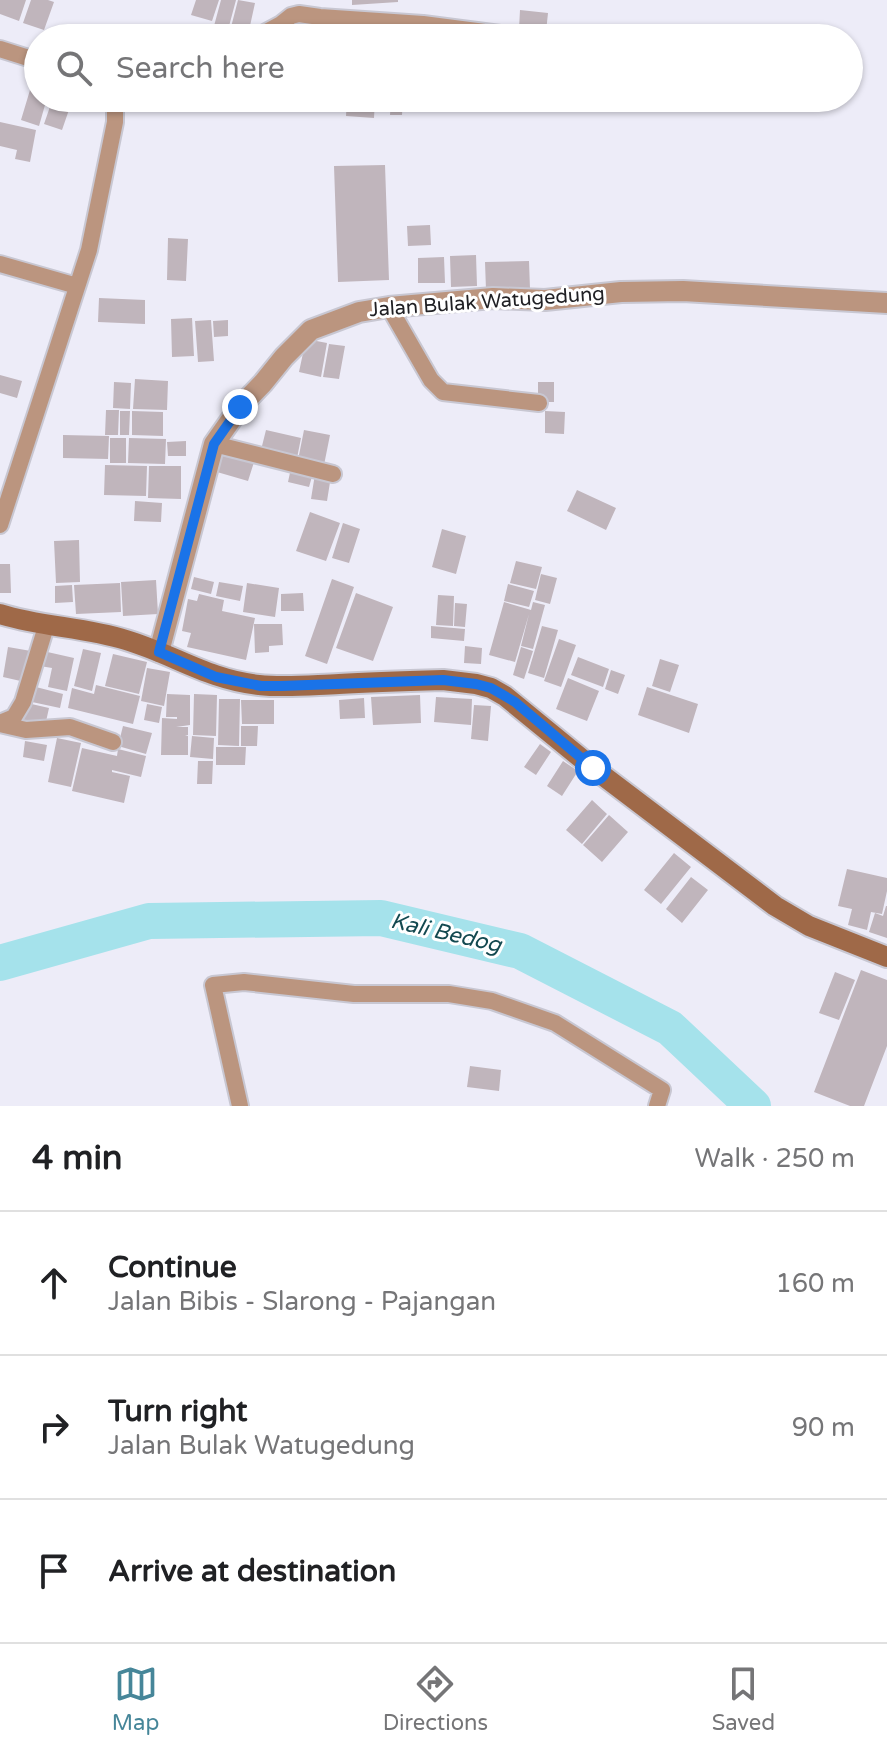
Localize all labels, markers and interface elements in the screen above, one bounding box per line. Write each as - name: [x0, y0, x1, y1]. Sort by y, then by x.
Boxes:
- search box: [24, 24, 863, 112]
- icon: search: [52, 46, 96, 90]
- text: Search here: [116, 50, 285, 87]
- street label: Jalan Bulak Watugedung: [368, 282, 606, 322]
- route end: [222, 389, 258, 425]
- route start: [575, 750, 611, 786]
- water label: Kali Bedog: [388, 908, 505, 959]
- text: 4 min: [32, 1138, 123, 1179]
- text: Walk · 250 m: [695, 1143, 855, 1174]
- text: Continue: [108, 1249, 237, 1286]
- icon: ahead: [32, 1261, 76, 1305]
- text: 160 m: [775, 1268, 855, 1299]
- text: Jalan Bibis - Slarong - Pajangan: [108, 1286, 496, 1317]
- text: Turn right: [108, 1393, 248, 1430]
- icon: right: [32, 1405, 76, 1449]
- text: 90 m: [792, 1412, 855, 1443]
- text: Jalan Bulak Watugedung: [108, 1430, 415, 1461]
- icon: arrive: [32, 1549, 76, 1593]
- text: Arrive at destination: [108, 1553, 396, 1590]
- tab: Map: [112, 1662, 159, 1736]
- tab: Directions: [383, 1662, 488, 1736]
- tab: Saved: [712, 1662, 775, 1736]

